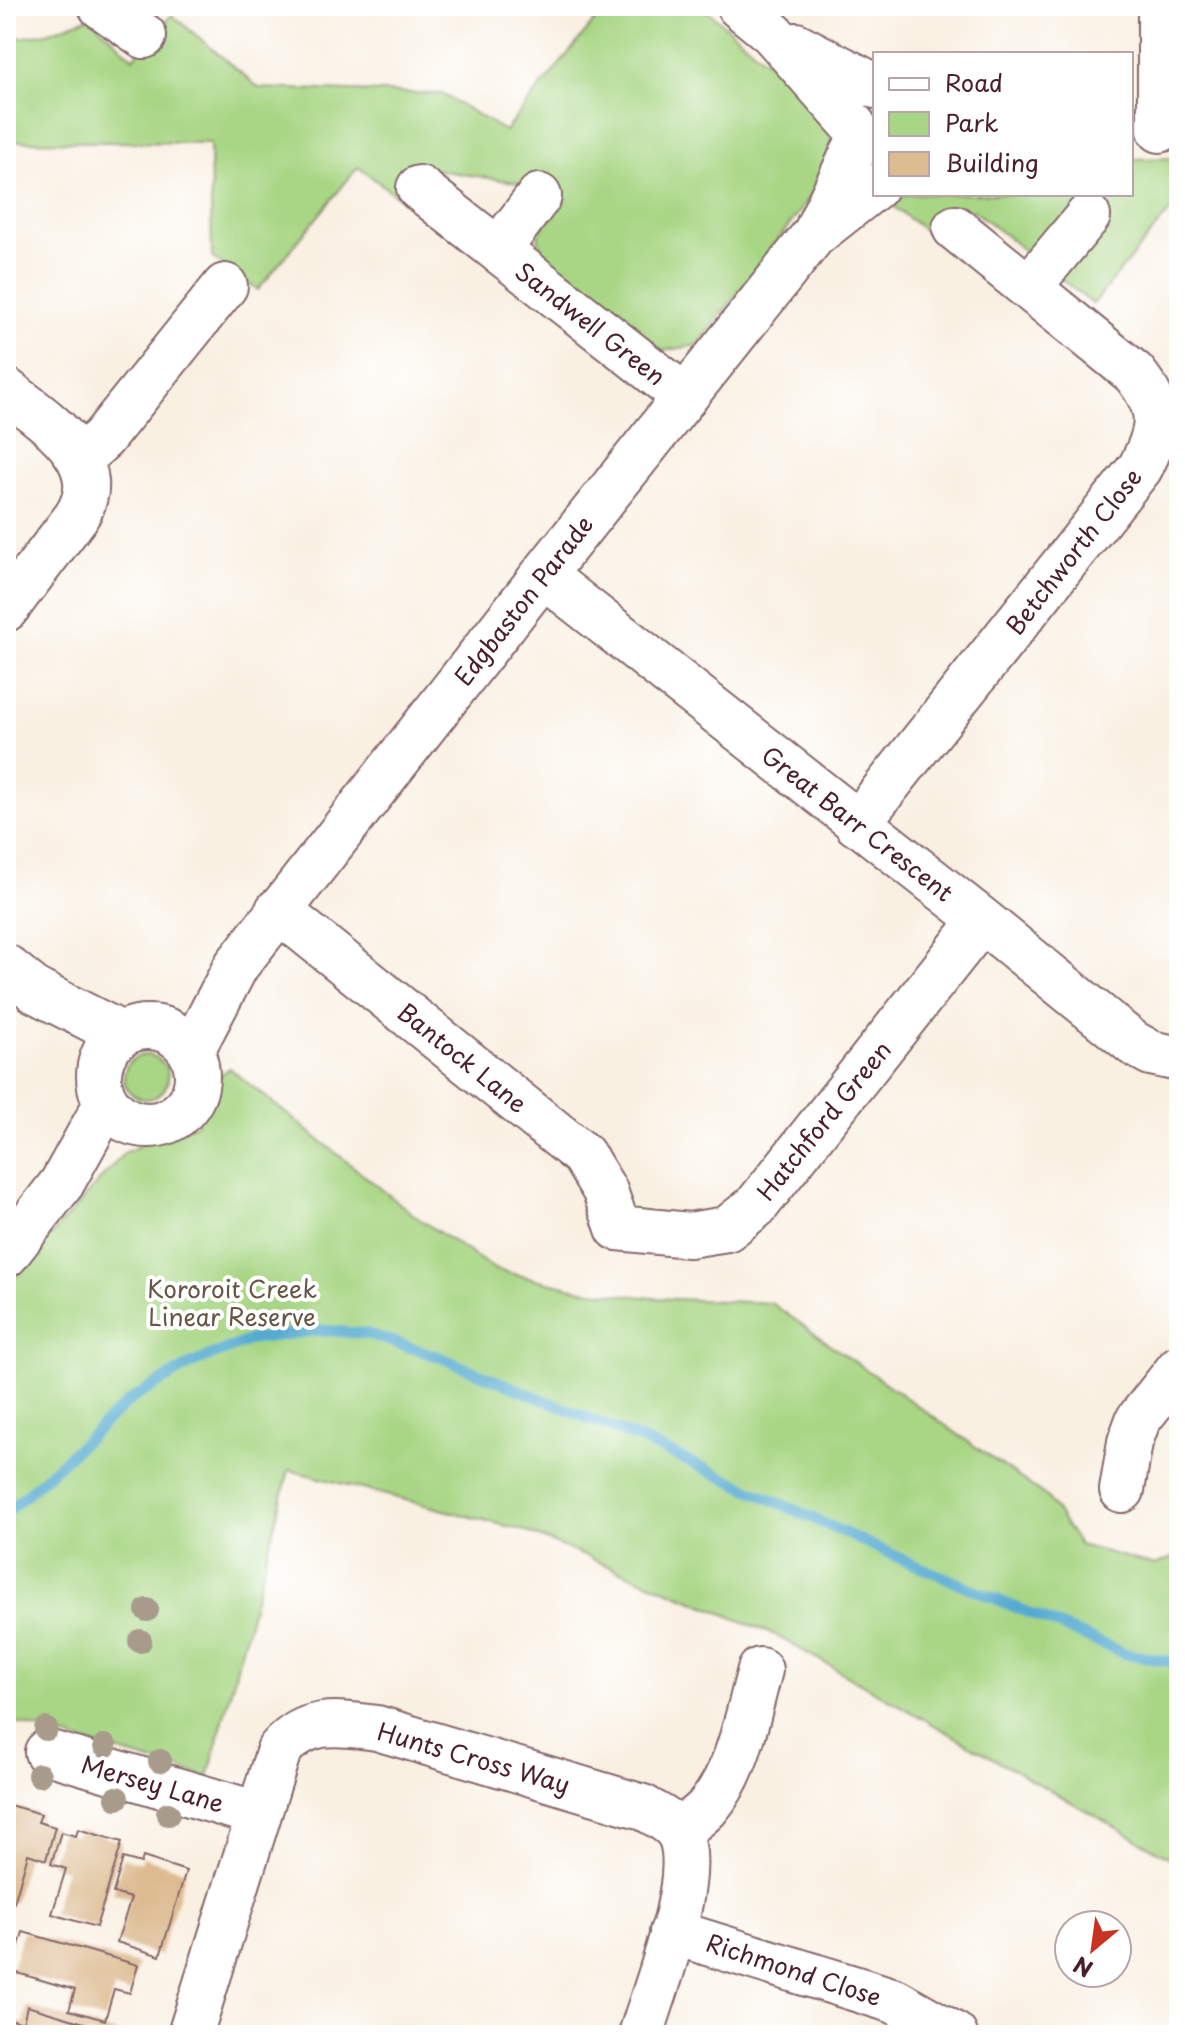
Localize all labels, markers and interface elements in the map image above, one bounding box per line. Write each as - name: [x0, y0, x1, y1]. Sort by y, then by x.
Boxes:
- legend: [873, 52, 1133, 196]
- text: Road: [945, 64, 1003, 100]
- text: Park: [945, 104, 999, 140]
- text: Building: [945, 144, 1039, 180]
- street label: Sandwell Green: [508, 253, 674, 393]
- street label: Betchworth Close: [996, 460, 1150, 642]
- street label: Edgbaston Parade: [445, 507, 601, 693]
- street label: Great Barr Crescent: [755, 737, 962, 909]
- street label: Bantock Lane: [390, 993, 536, 1121]
- street label: Hatchford Green: [747, 1032, 899, 1208]
- park label: Kororoit Creek Linear Reserve: [147, 1270, 317, 1334]
- street label: Hunts Cross Way: [374, 1712, 574, 1802]
- street label: Mersey Lane: [77, 1745, 229, 1821]
- north arrow: [1053, 1909, 1133, 1989]
- street label: Richmond Close: [702, 1924, 886, 2014]
- text: N: [1067, 1949, 1098, 1986]

